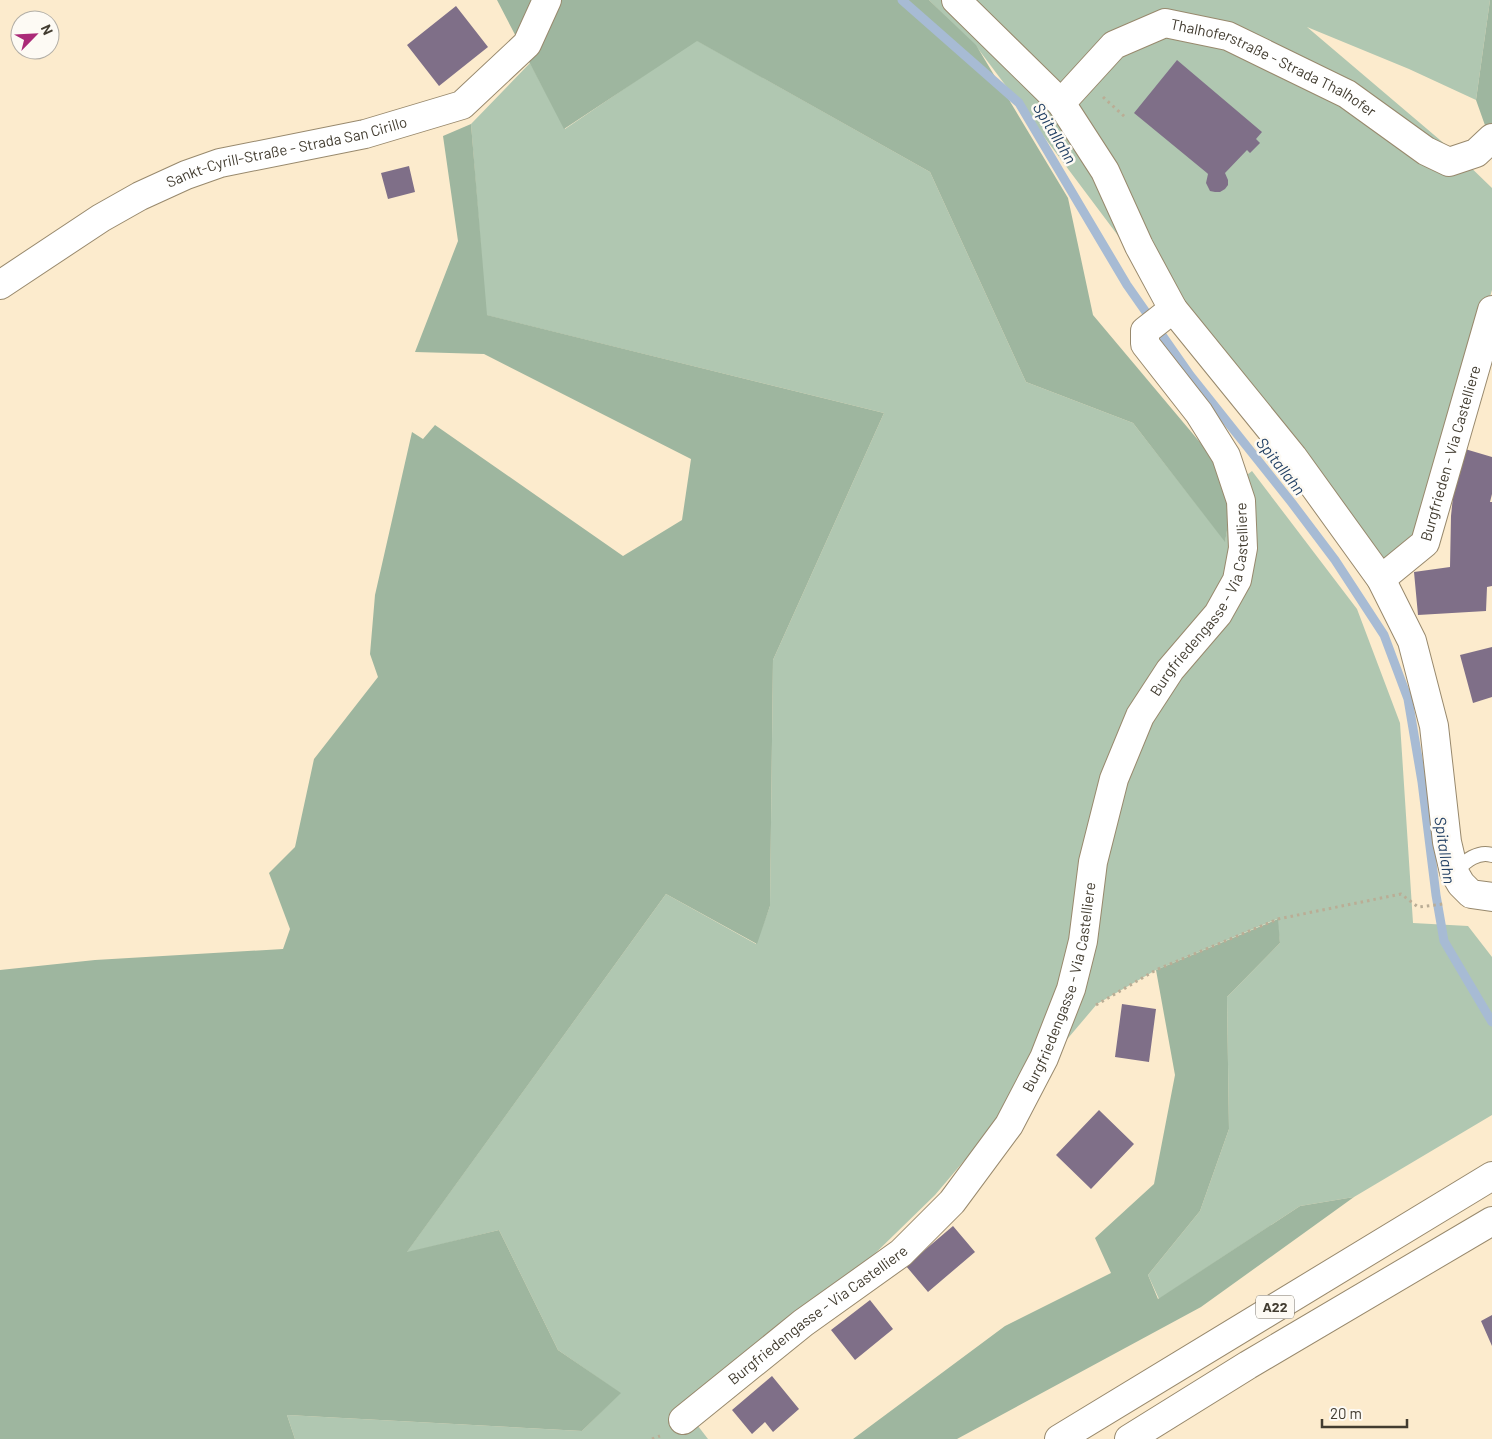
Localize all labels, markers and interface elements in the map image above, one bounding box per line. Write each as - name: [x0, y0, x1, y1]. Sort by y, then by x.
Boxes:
- north arrow: [10, 10, 60, 60]
- street label: Thalhoferstraße - Strada Thalhofer: [1169, 14, 1380, 120]
- text: N: [38, 22, 57, 37]
- water label: Spitallahn: [1030, 99, 1081, 167]
- street label: Sankt-Cyrill-Straße - Strada San Cirillo: [163, 112, 409, 191]
- street label: Burgfrieden - Via Castelliere: [1416, 363, 1484, 543]
- water label: Spitallahn: [1253, 433, 1310, 498]
- street label: Burgfriedengasse - Via Castelliere: [1146, 502, 1251, 699]
- water label: Spitallahn: [1431, 815, 1460, 885]
- street label: Burgfriedengasse - Via Castelliere: [1018, 881, 1098, 1095]
- street label: Burgfriedengasse - Via Castelliere: [724, 1241, 911, 1388]
- road number: A22: [1256, 1295, 1294, 1318]
- scale bar: [1322, 1396, 1407, 1428]
- text: 20 m: [1330, 1404, 1362, 1422]

